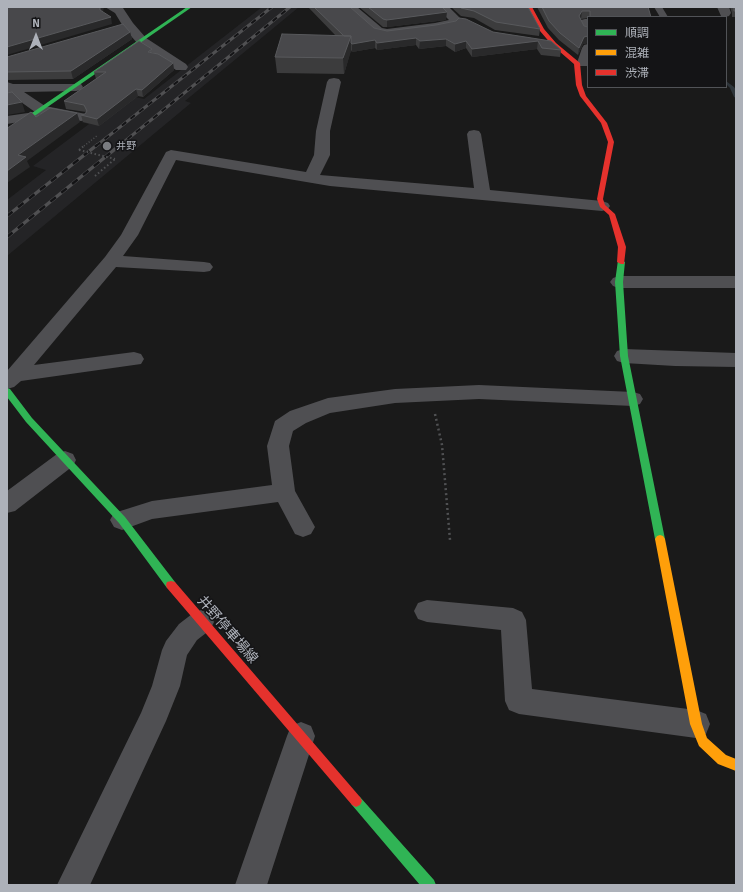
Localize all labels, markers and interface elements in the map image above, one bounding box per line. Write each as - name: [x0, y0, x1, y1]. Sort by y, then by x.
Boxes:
- north arrow: [16, 16, 56, 56]
- legend: [587, 16, 727, 88]
- text: N: [32, 17, 40, 30]
- text: 順調: [625, 26, 649, 41]
- text: 混雑: [625, 46, 649, 61]
- text: 渋滞: [625, 66, 649, 81]
- marker: 井野: [101, 140, 113, 152]
- place label: 井野: [116, 140, 136, 152]
- street label: 井野停車場線: [193, 593, 261, 667]

